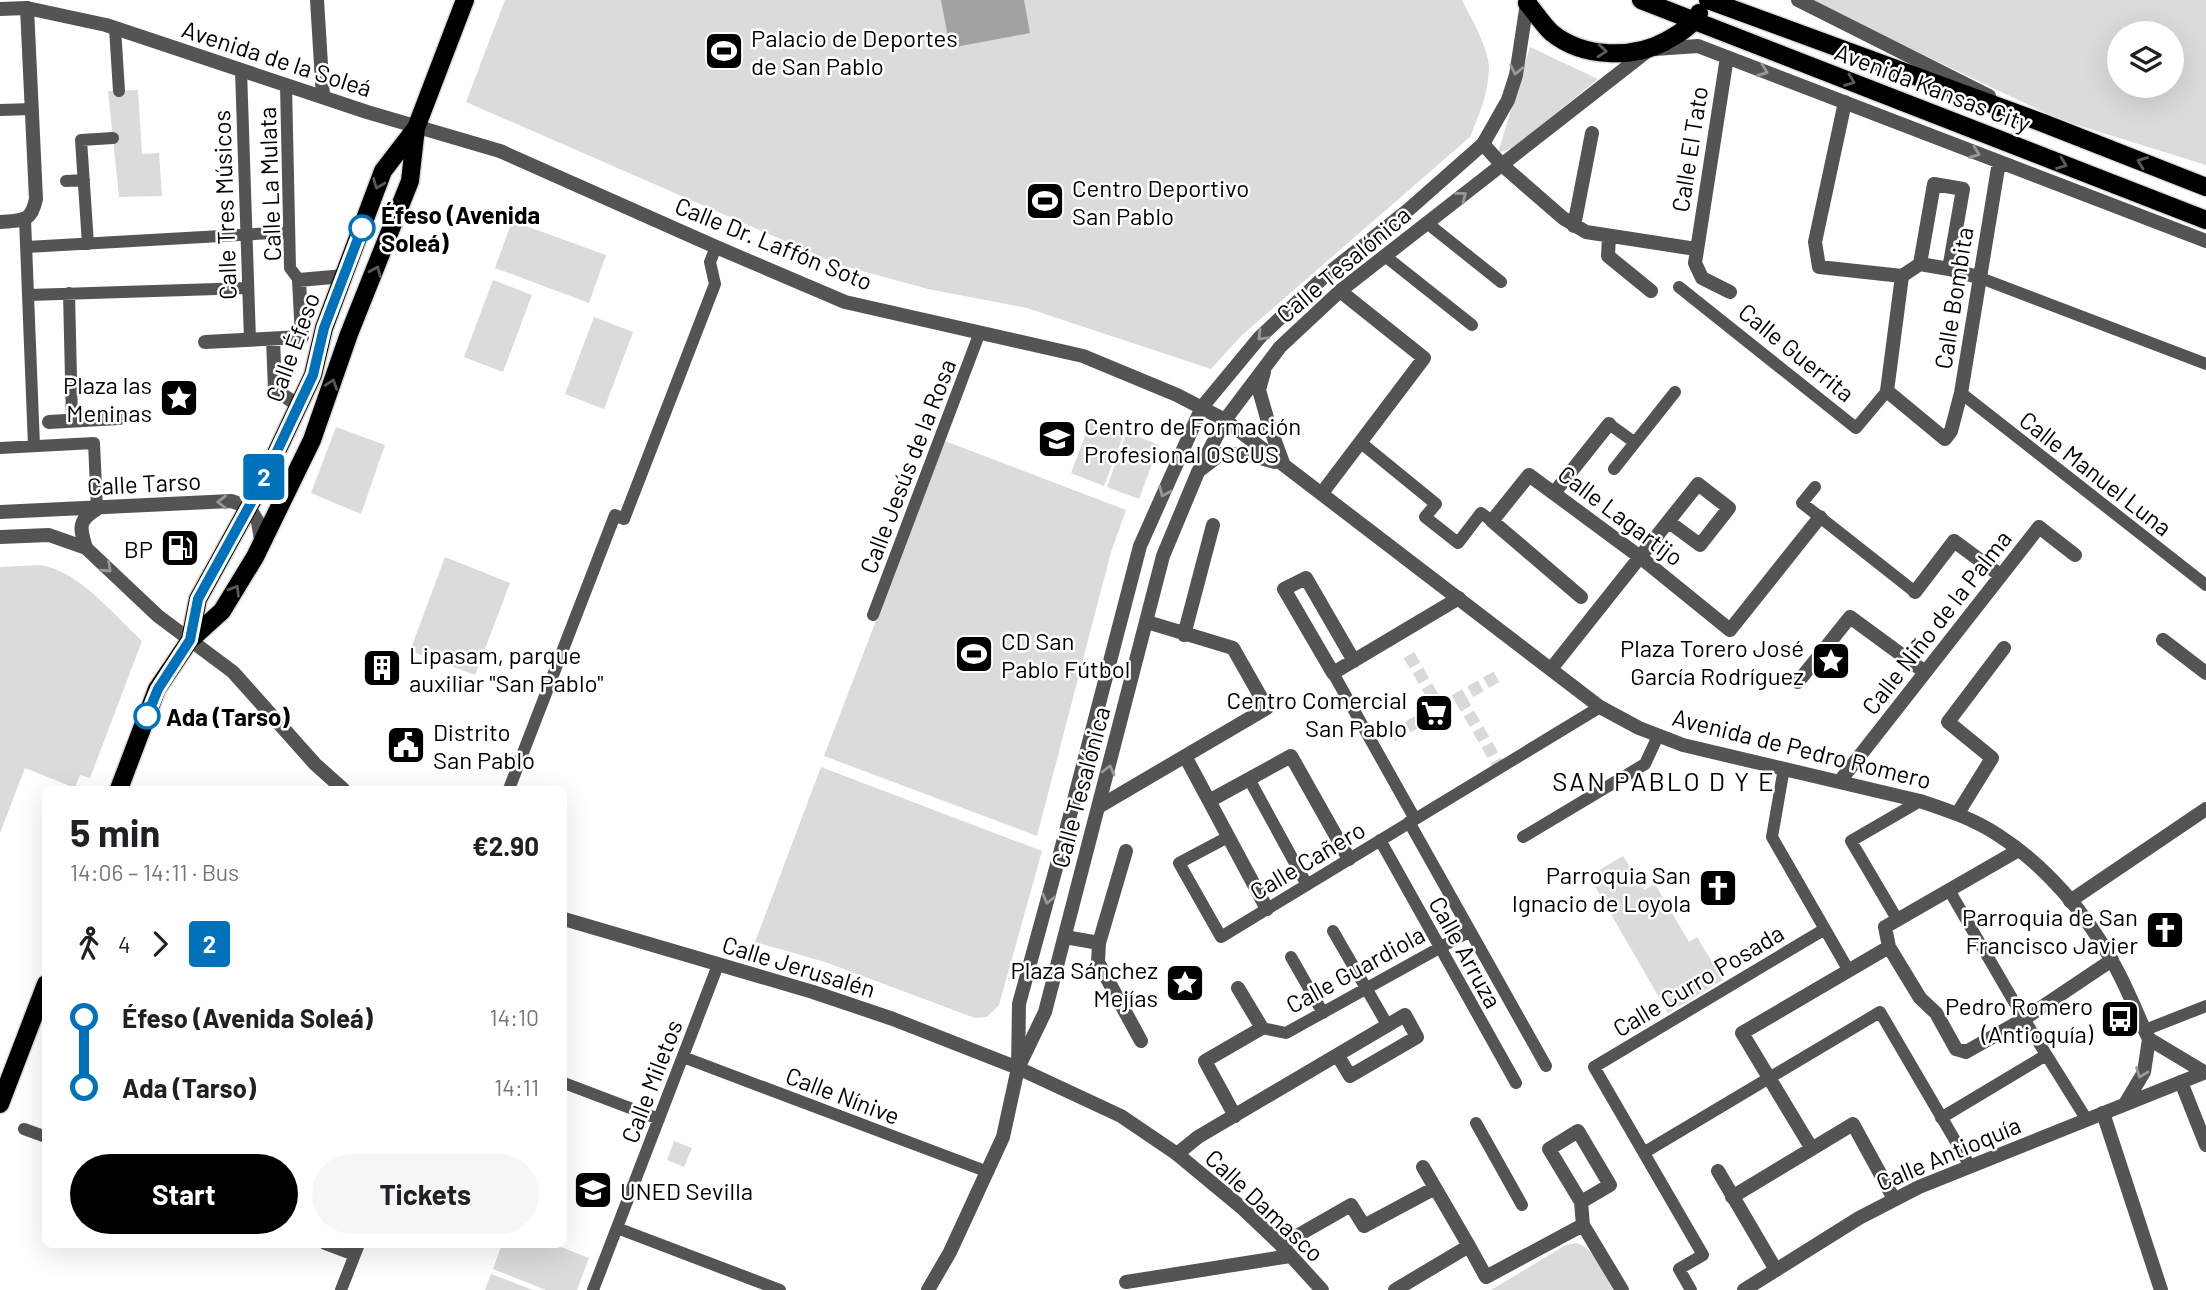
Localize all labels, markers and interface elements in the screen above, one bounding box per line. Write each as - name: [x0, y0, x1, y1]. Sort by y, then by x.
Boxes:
- street label: Avenida de la Soleá: [178, 14, 376, 102]
- map controls: [2107, 21, 2184, 98]
- button: layers: [2107, 21, 2184, 98]
- place label: Palacio de Deportes de San Pablo: [751, 23, 958, 80]
- sports icon: Palacio de Deportes de San Pablo: [703, 30, 745, 72]
- street label: Avenida Kansas City: [1831, 36, 2035, 138]
- one-way arrow: [1597, 43, 1608, 58]
- one-way arrow: [1756, 62, 1768, 76]
- one-way arrow: [1510, 64, 1525, 76]
- one-way arrow: [1844, 73, 1856, 87]
- street label: Calle El Tato: [1665, 84, 1713, 214]
- street label: Calle La Mulata: [252, 106, 286, 262]
- street label: Calle Tres Músicos: [206, 110, 242, 300]
- one-way arrow: [1968, 145, 1980, 159]
- one-way arrow: [2056, 155, 2068, 169]
- one-way arrow: [2137, 157, 2149, 171]
- place label: Centro Deportivo San Pablo: [1072, 173, 1249, 230]
- one-way arrow: [373, 177, 387, 189]
- sports icon: Centro Deportivo San Pablo: [1024, 180, 1066, 222]
- street label: Calle Dr. Laffón Soto: [671, 190, 877, 296]
- one-way arrow: [1454, 191, 1467, 204]
- place label: Éfeso (Avenida Soleá): [381, 200, 540, 257]
- street label: Calle Tesalónica: [1270, 200, 1416, 328]
- marker: Éfeso (Avenida Soleá): [349, 215, 375, 241]
- street label: Calle Bombita: [1927, 225, 1979, 371]
- one-way arrow: [368, 266, 382, 279]
- street label: Calle Éfeso: [259, 288, 325, 406]
- street label: Calle Guerrita: [1733, 297, 1861, 407]
- one-way arrow: [1257, 328, 1270, 341]
- street label: Calle Jesús de la Rosa: [853, 355, 961, 577]
- place label: Plaza las Meninas: [63, 370, 152, 427]
- place icon: Plaza las Meninas: [158, 377, 200, 419]
- one-way arrow: [324, 379, 338, 391]
- street label: Calle Manuel Luna: [2014, 405, 2178, 541]
- place label: Centro de Formación Profesional OSCUS: [1084, 411, 1301, 468]
- school or university icon: Centro de Formación Profesional OSCUS: [1036, 418, 1078, 460]
- line badge: 2: [241, 454, 287, 500]
- street label: Calle Lagartijo: [1553, 459, 1689, 571]
- text: 2: [257, 462, 271, 491]
- street label: Calle Tarso: [86, 466, 202, 500]
- one-way arrow: [1158, 485, 1172, 497]
- one-way arrow: [216, 494, 227, 510]
- street label: Calle Niño de la Palma: [1855, 524, 2017, 720]
- fuel station icon: BP: [159, 527, 201, 569]
- place label: BP: [124, 534, 153, 563]
- one-way arrow: [99, 559, 112, 572]
- one-way arrow: [227, 584, 240, 597]
- place label: CD San Pablo Fútbol: [1001, 626, 1130, 683]
- sports icon: CD San Pablo Fútbol: [953, 633, 995, 675]
- place label: Plaza Torero José García Rodríguez: [1620, 633, 1804, 690]
- place label: Lipasam, parque auxiliar "San Pablo": [409, 640, 604, 697]
- place icon: Plaza Torero José García Rodríguez: [1810, 640, 1852, 682]
- building icon: Lipasam, parque auxiliar "San Pablo": [361, 647, 403, 689]
- place label: Centro Comercial San Pablo: [1226, 685, 1407, 742]
- supermarket icon: Centro Comercial San Pablo: [1413, 692, 1455, 734]
- place label: Ada (Tarso): [166, 702, 290, 731]
- street label: Avenida de Pedro Romero: [1670, 702, 1934, 794]
- marker: Ada (Tarso): [134, 703, 160, 729]
- street label: Calle Tesalónica: [1045, 703, 1115, 871]
- place label: Distrito San Pablo: [433, 717, 535, 774]
- public building icon: Distrito San Pablo: [385, 724, 427, 766]
- one-way arrow: [1101, 764, 1115, 776]
- district label: SAN PABLO D Y E: [1552, 765, 1776, 796]
- text: 5 min: [70, 809, 160, 855]
- street label: Calle Cañero: [1244, 814, 1370, 906]
- text: €2.90: [472, 830, 539, 861]
- text: 14:06 – 14:11 · Bus: [70, 858, 239, 886]
- place label: Parroquia San Ignacio de Loyola: [1512, 860, 1691, 917]
- church icon: Parroquia San Ignacio de Loyola: [1697, 867, 1739, 909]
- street label: Calle Arruza: [1423, 891, 1509, 1013]
- one-way arrow: [1042, 892, 1056, 904]
- place label: Parroquia de San Francisco Javier: [1962, 902, 2138, 959]
- church icon: Parroquia de San Francisco Javier: [2144, 909, 2186, 951]
- street label: Calle Curro Posada: [1607, 918, 1789, 1042]
- street label: Calle Guardiola: [1281, 919, 1429, 1019]
- icon: walk: [70, 925, 108, 963]
- icon: forward: [141, 925, 179, 963]
- text: 2: [203, 929, 216, 958]
- street label: Calle Jerusalén: [719, 929, 879, 1003]
- text: 4: [118, 930, 131, 958]
- place label: Plaza Sánchez Mejías: [1011, 955, 1158, 1012]
- place icon: Plaza Sánchez Mejías: [1164, 962, 1206, 1004]
- place label: Pedro Romero (Antioquía): [1945, 991, 2094, 1048]
- bus stop icon: Pedro Romero (Antioquía): [2099, 998, 2141, 1040]
- text: Éfeso (Avenida Soleá): [122, 1002, 373, 1033]
- text: 14:10: [489, 1003, 539, 1031]
- street label: Calle Miletos: [614, 1015, 688, 1147]
- street label: Calle Nínive: [782, 1060, 904, 1130]
- one-way arrow: [2135, 1066, 2149, 1078]
- text: Ada (Tarso): [122, 1072, 256, 1103]
- text: 14:11: [494, 1073, 539, 1101]
- street label: Calle Antioquía: [1871, 1110, 2025, 1196]
- street label: Calle Damasco: [1200, 1143, 1330, 1267]
- button: Start: [70, 1154, 298, 1234]
- button: Tickets: [312, 1154, 539, 1234]
- school or university icon: UNED Sevilla: [572, 1169, 614, 1211]
- place label: UNED Sevilla: [620, 1176, 753, 1205]

